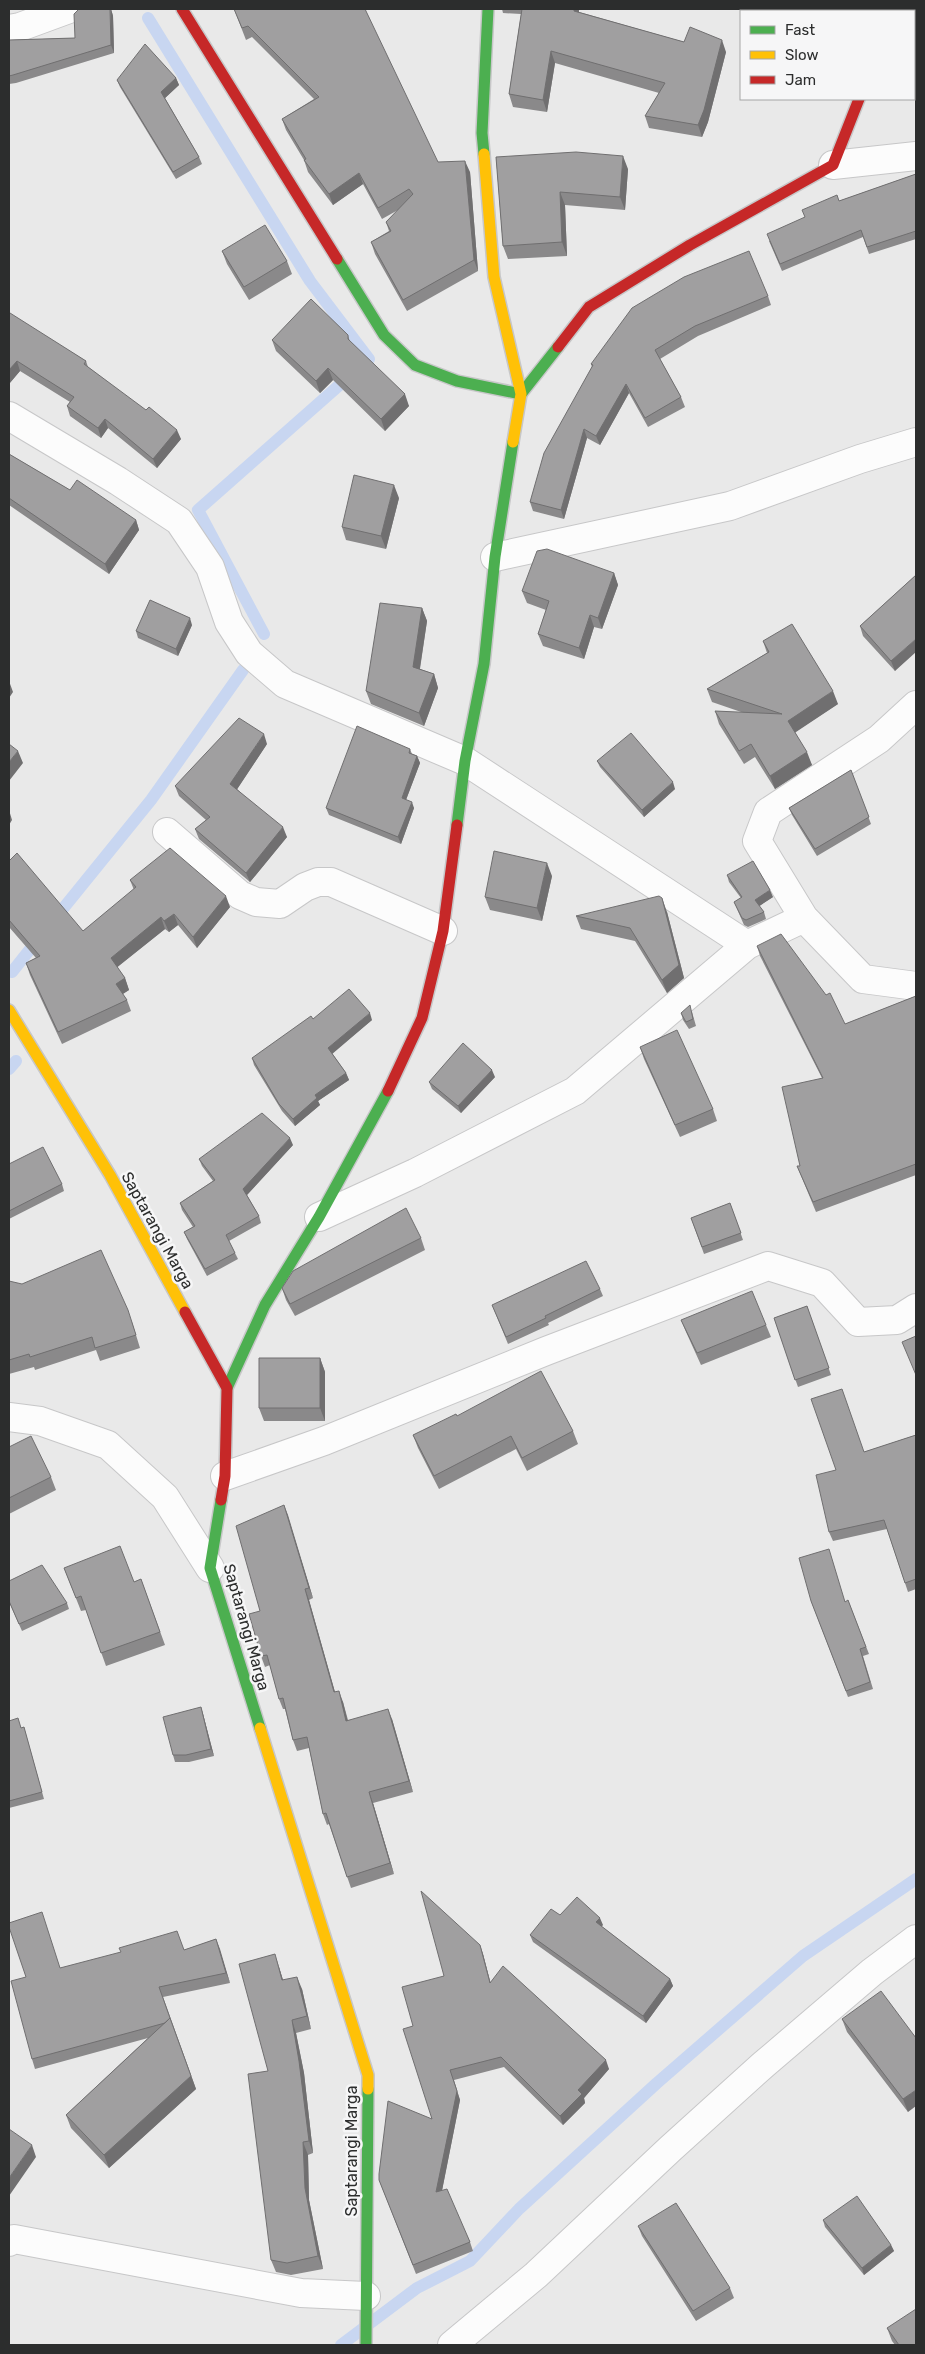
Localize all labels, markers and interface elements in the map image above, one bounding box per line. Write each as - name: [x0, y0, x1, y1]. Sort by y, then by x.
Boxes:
- legend: [740, 10, 915, 100]
- text: Fast: [785, 21, 815, 39]
- text: Slow: [785, 46, 818, 64]
- text: Jam: [785, 71, 816, 89]
- street label: Saptarangi Marga: [118, 1168, 198, 1292]
- street label: Saptarangi Marga: [219, 1562, 274, 1693]
- street label: Saptarangi Marga: [342, 2086, 361, 2216]

